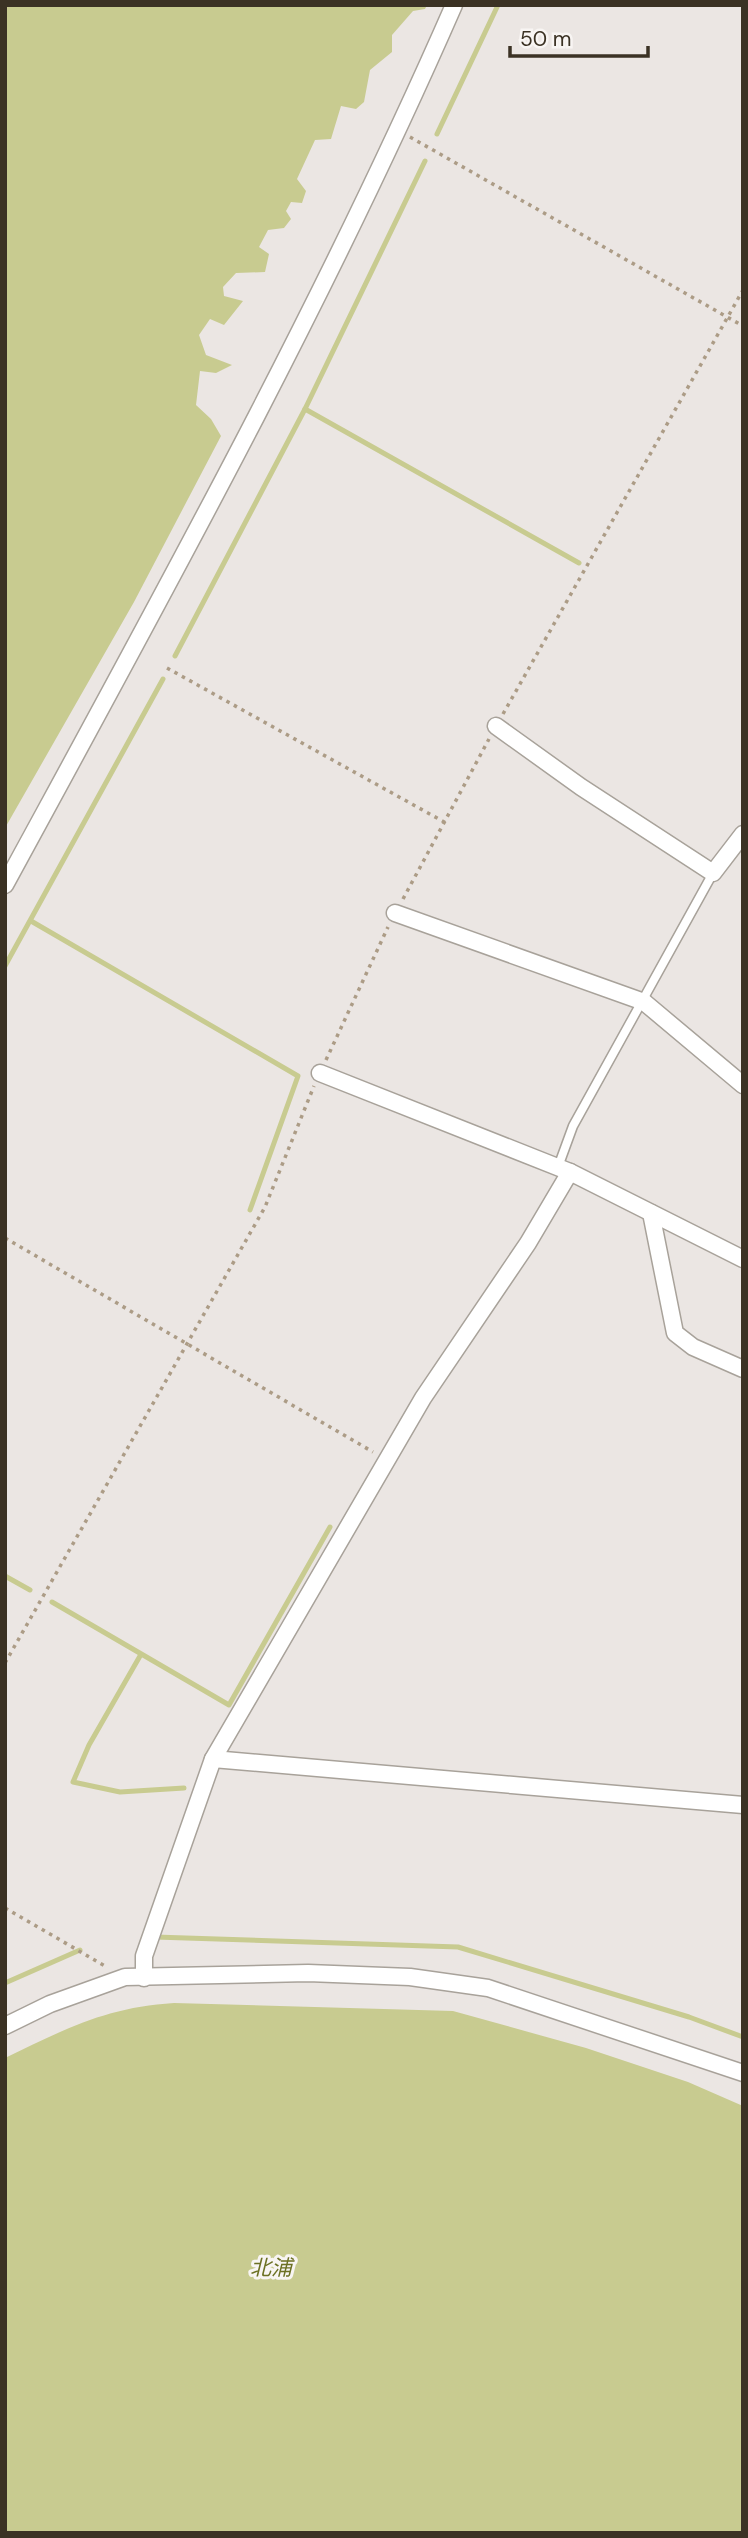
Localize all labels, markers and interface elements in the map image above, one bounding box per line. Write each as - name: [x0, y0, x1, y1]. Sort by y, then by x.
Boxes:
- scale bar: [510, 14, 648, 58]
- text: 50 m: [520, 25, 571, 53]
- water label: 北浦: [250, 2254, 295, 2282]

